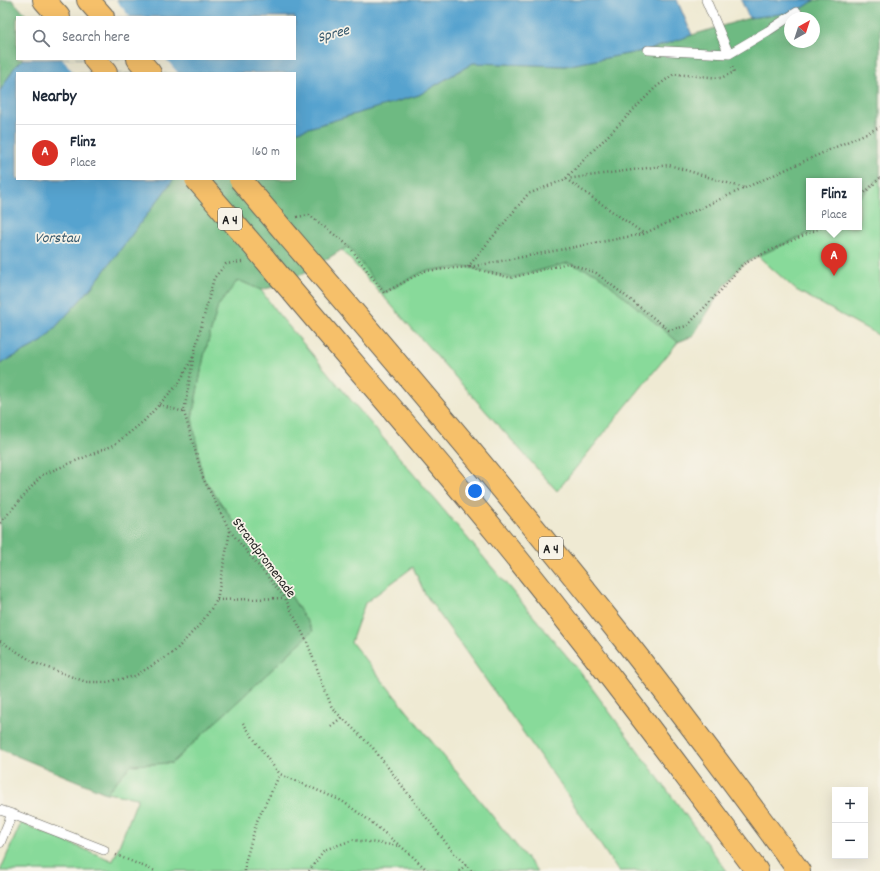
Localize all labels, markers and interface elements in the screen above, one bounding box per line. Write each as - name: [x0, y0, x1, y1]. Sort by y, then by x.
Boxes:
- north arrow: [784, 12, 820, 48]
- search box: [16, 16, 296, 60]
- water label: Spree: [315, 20, 353, 50]
- icon: search: [30, 27, 52, 49]
- text: Search here: [62, 27, 130, 49]
- text: Nearby: [32, 86, 76, 110]
- text: Flinz: [70, 132, 96, 154]
- text: A: [41, 143, 49, 162]
- text: 160 m: [252, 143, 280, 162]
- text: Place: [70, 154, 96, 173]
- popup: [806, 178, 862, 230]
- text: Flinz: [821, 184, 847, 206]
- text: Place: [821, 206, 847, 225]
- road number: A 4: [218, 208, 242, 230]
- water label: Vorstau: [35, 228, 81, 250]
- pin: A: [821, 243, 847, 276]
- your location: [465, 481, 485, 501]
- street label: Strandpromenade: [227, 514, 300, 602]
- road number: A 4: [539, 537, 563, 559]
- map controls: [832, 787, 868, 859]
- button: +: [832, 787, 868, 823]
- button: −: [832, 823, 868, 859]

